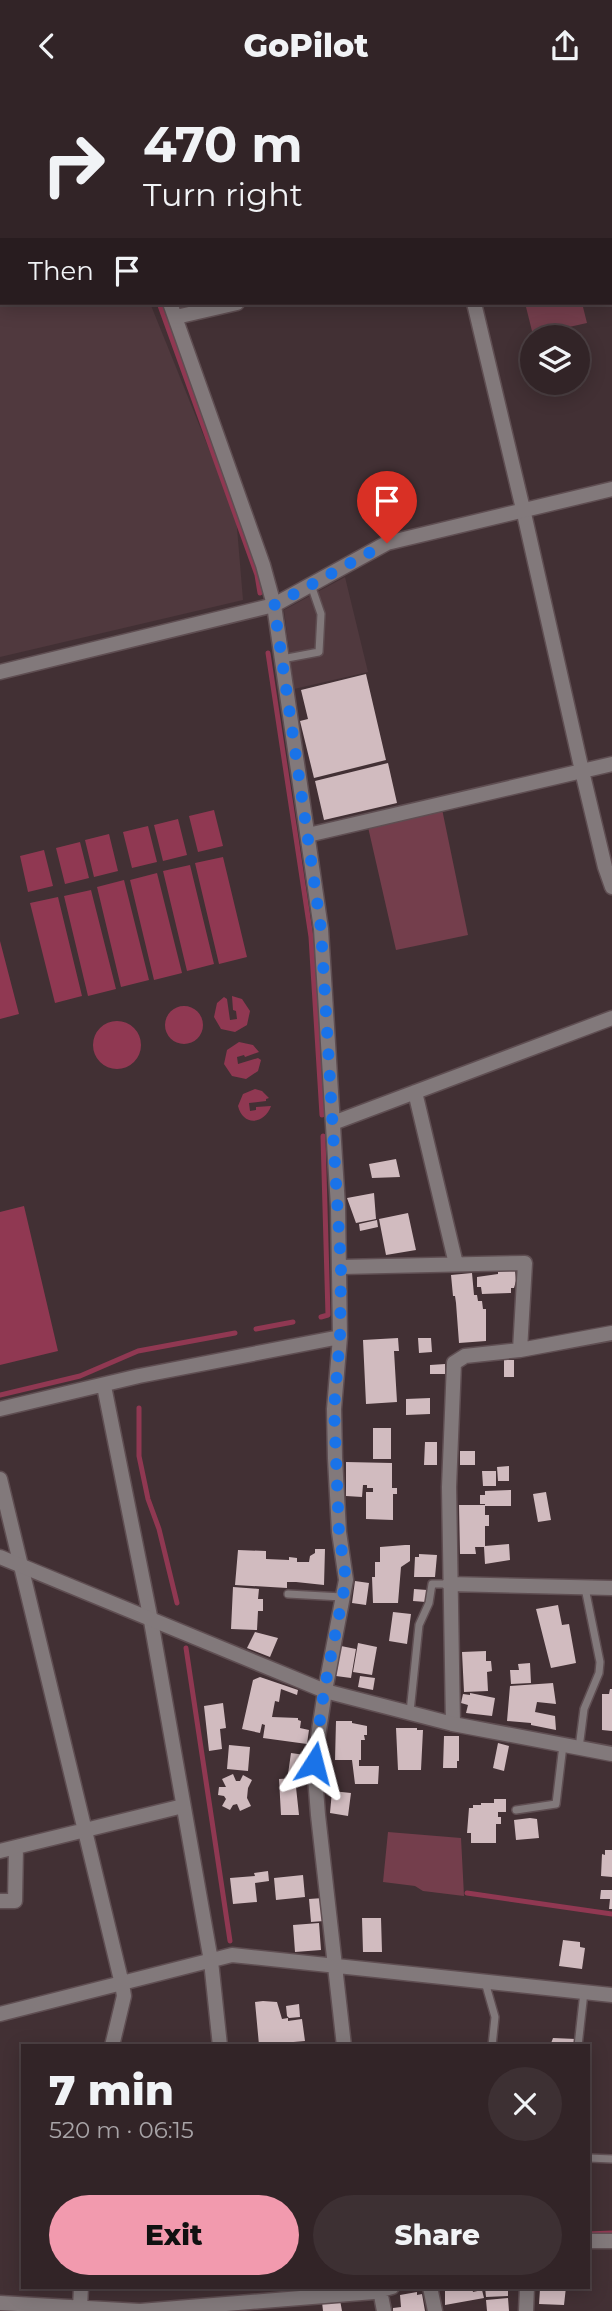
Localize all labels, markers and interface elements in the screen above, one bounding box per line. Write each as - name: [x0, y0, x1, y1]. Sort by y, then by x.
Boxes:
- text: GoPilot: [243, 26, 369, 65]
- icon: back: [28, 27, 66, 65]
- icon: share: [546, 27, 584, 65]
- text: 470 m: [143, 115, 303, 174]
- icon: right: [28, 119, 119, 210]
- text: Turn right: [143, 175, 303, 214]
- icon: arrive: [108, 252, 146, 290]
- text: Then: [28, 255, 94, 287]
- map controls: [520, 325, 590, 395]
- button: layers: [520, 325, 590, 395]
- pin: [357, 471, 417, 543]
- icon: arrive: [368, 482, 406, 520]
- position arrow: [277, 1726, 351, 1800]
- text: 7 min: [49, 2064, 174, 2116]
- button: close: [488, 2067, 562, 2141]
- text: 520 m · 06:15: [49, 2116, 194, 2144]
- button: Exit: [49, 2195, 299, 2275]
- button: Share: [313, 2195, 562, 2275]

